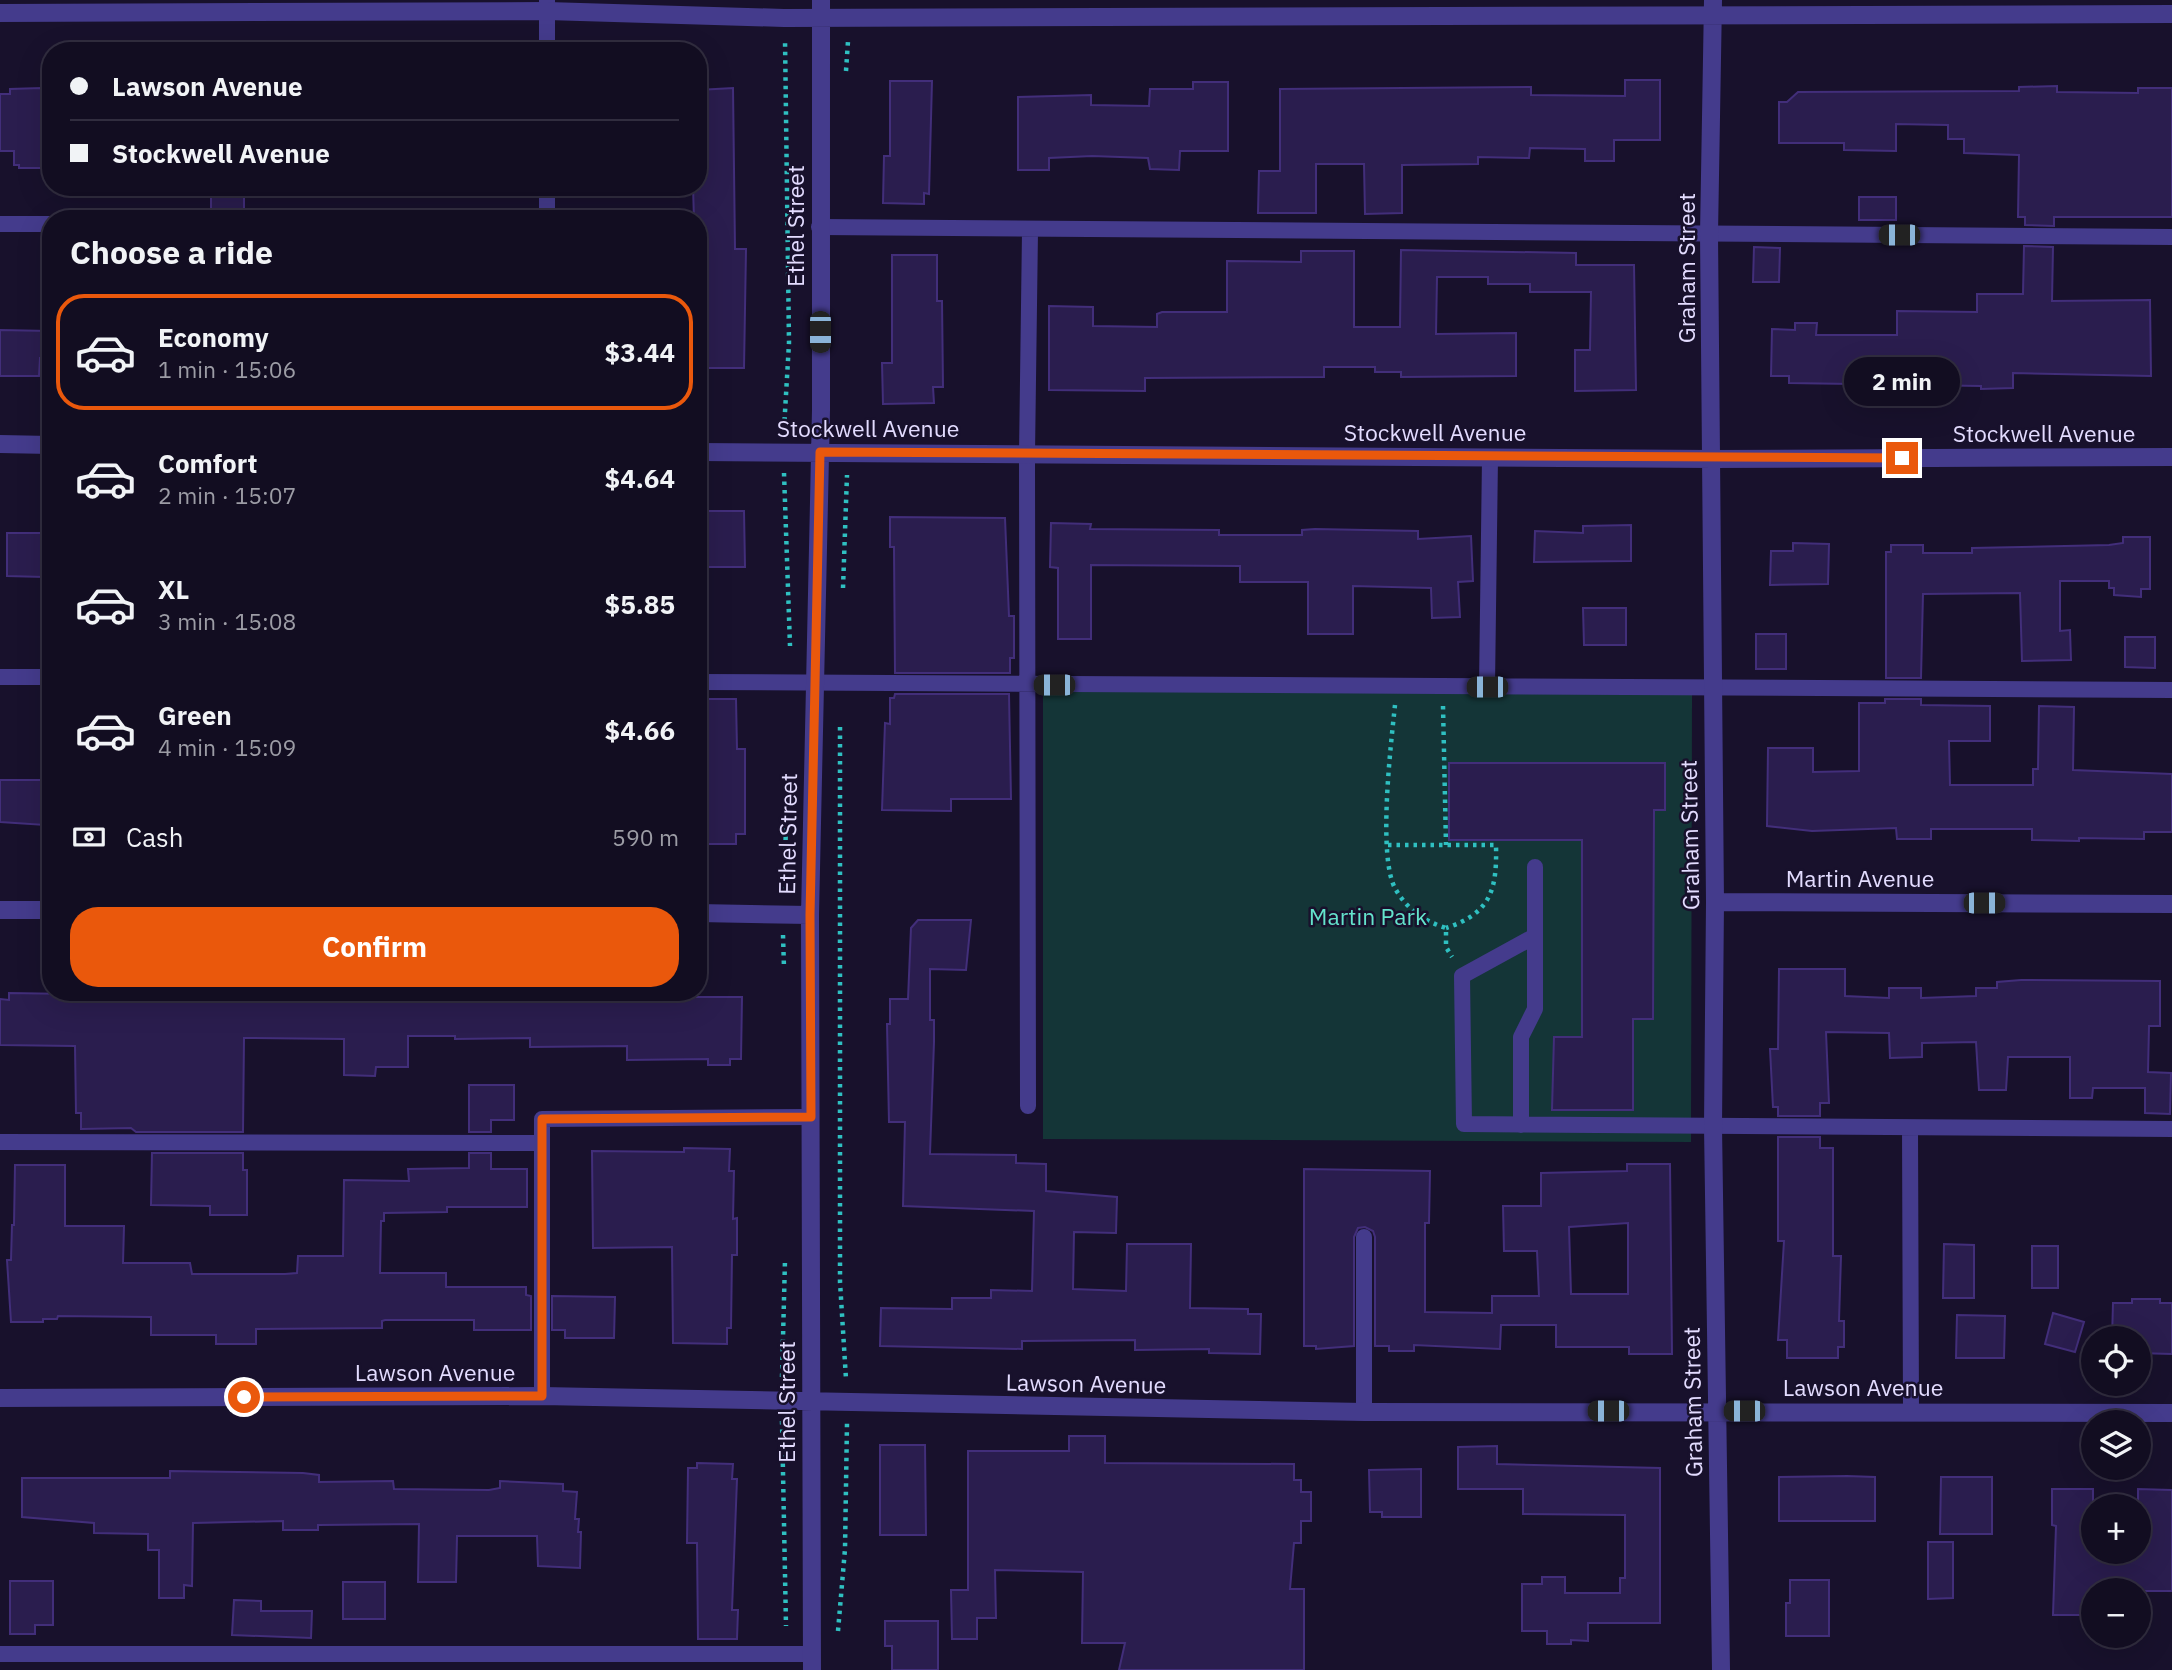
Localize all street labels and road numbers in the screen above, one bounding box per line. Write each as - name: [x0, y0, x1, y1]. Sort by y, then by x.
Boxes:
- street label: Ethel Street: [780, 165, 810, 287]
- street label: Graham Street: [1671, 193, 1701, 343]
- street label: Stockwell Avenue: [777, 413, 959, 443]
- street label: Stockwell Avenue: [1344, 417, 1526, 447]
- street label: Stockwell Avenue: [1953, 418, 2135, 448]
- street label: Graham Street: [1673, 759, 1705, 911]
- street label: Ethel Street: [771, 773, 803, 895]
- street label: Martin Avenue: [1786, 863, 1934, 893]
- street label: Graham Street: [1676, 1326, 1708, 1478]
- street label: Ethel Street: [771, 1341, 801, 1463]
- street label: Lawson Avenue: [355, 1357, 515, 1387]
- street label: Lawson Avenue: [1005, 1367, 1167, 1399]
- street label: Lawson Avenue: [1783, 1372, 1943, 1402]

